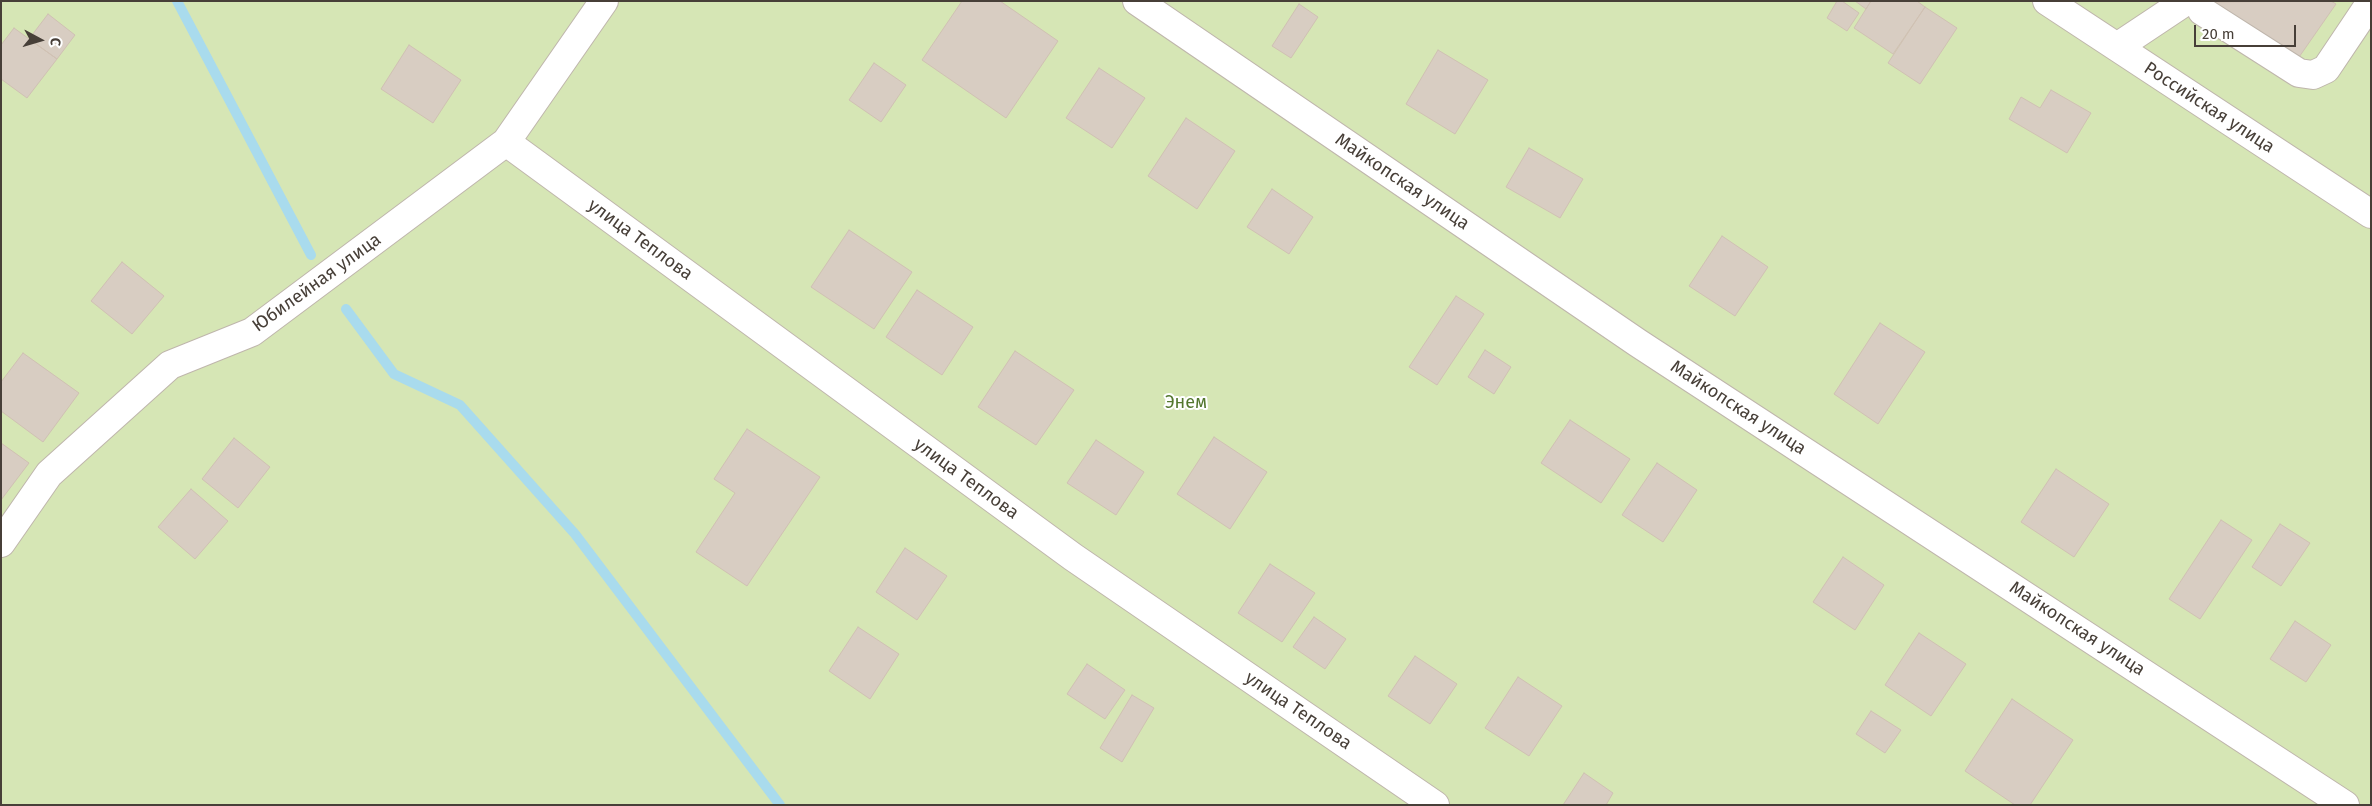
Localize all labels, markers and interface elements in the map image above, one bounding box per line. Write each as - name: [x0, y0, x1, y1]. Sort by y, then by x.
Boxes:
- north arrow: [15, 15, 65, 65]
- scale bar: [2197, 15, 2300, 47]
- text: 20 m: [2202, 25, 2235, 43]
- text: С: [47, 37, 64, 47]
- street label: Российская улица: [2140, 58, 2278, 158]
- street label: Майкопская улица: [1331, 129, 1473, 235]
- street label: улица Теплова: [583, 195, 697, 285]
- street label: Юбилейная улица: [248, 229, 386, 337]
- street label: Майкопская улица: [1666, 356, 1810, 460]
- park label: Энем: [1165, 392, 1207, 414]
- street label: улица Теплова: [909, 434, 1023, 524]
- street label: Майкопская улица: [2005, 577, 2149, 681]
- street label: улица Теплова: [1240, 667, 1356, 755]

